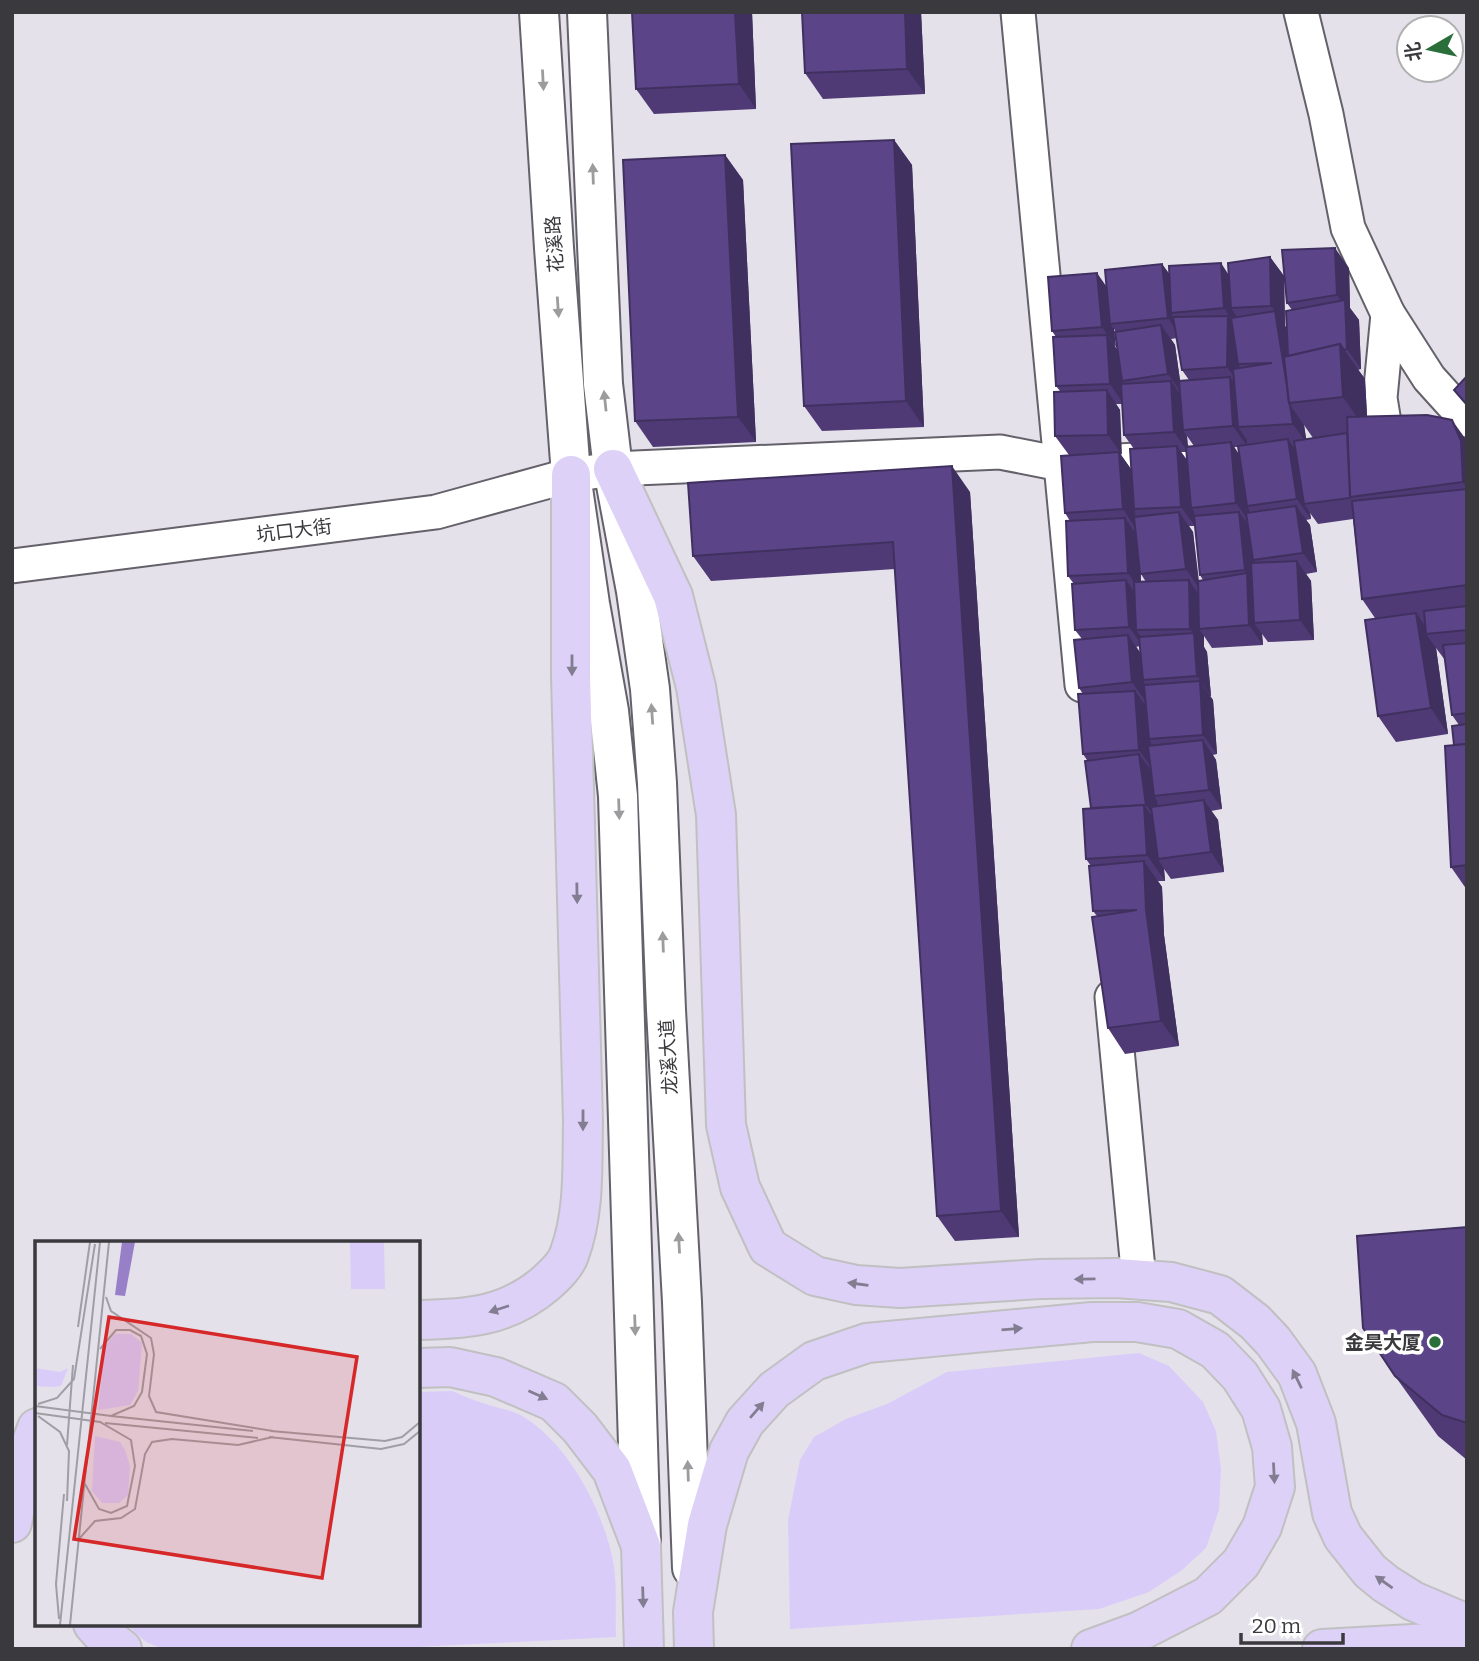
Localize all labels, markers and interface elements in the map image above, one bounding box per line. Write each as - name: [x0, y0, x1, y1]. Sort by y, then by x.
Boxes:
- north arrow: [1395, 14, 1465, 84]
- text: 北: [1401, 40, 1427, 63]
- one-way arrow: [538, 70, 549, 92]
- one-way arrow: [588, 162, 599, 184]
- street label: 花溪路: [541, 215, 568, 273]
- one-way arrow: [553, 297, 564, 319]
- one-way arrow: [599, 390, 610, 412]
- street label: 坑口大街: [255, 514, 333, 547]
- one-way arrow: [566, 655, 577, 677]
- one-way arrow: [646, 703, 657, 725]
- one-way arrow: [613, 798, 624, 820]
- one-way arrow: [571, 882, 583, 904]
- one-way arrow: [658, 930, 669, 952]
- street label: 龙溪大道: [655, 1018, 682, 1096]
- one-way arrow: [577, 1109, 589, 1131]
- one-way arrow: [673, 1232, 684, 1254]
- inset map: [35, 1241, 420, 1626]
- one-way arrow: [1074, 1273, 1096, 1285]
- one-way arrow: [847, 1279, 869, 1290]
- one-way arrow: [488, 1305, 509, 1315]
- one-way arrow: [630, 1314, 641, 1336]
- one-way arrow: [1001, 1323, 1023, 1334]
- place label: 金昊大厦: [1345, 1331, 1421, 1354]
- marker: 金昊大厦: [1427, 1334, 1443, 1350]
- one-way arrow: [1292, 1369, 1303, 1389]
- one-way arrow: [528, 1389, 548, 1401]
- one-way arrow: [748, 1402, 764, 1419]
- one-way arrow: [683, 1459, 694, 1481]
- one-way arrow: [1268, 1462, 1279, 1484]
- one-way arrow: [1375, 1575, 1393, 1589]
- one-way arrow: [637, 1587, 648, 1609]
- scale bar: [1241, 1602, 1342, 1646]
- text: 20 m: [1252, 1613, 1301, 1639]

